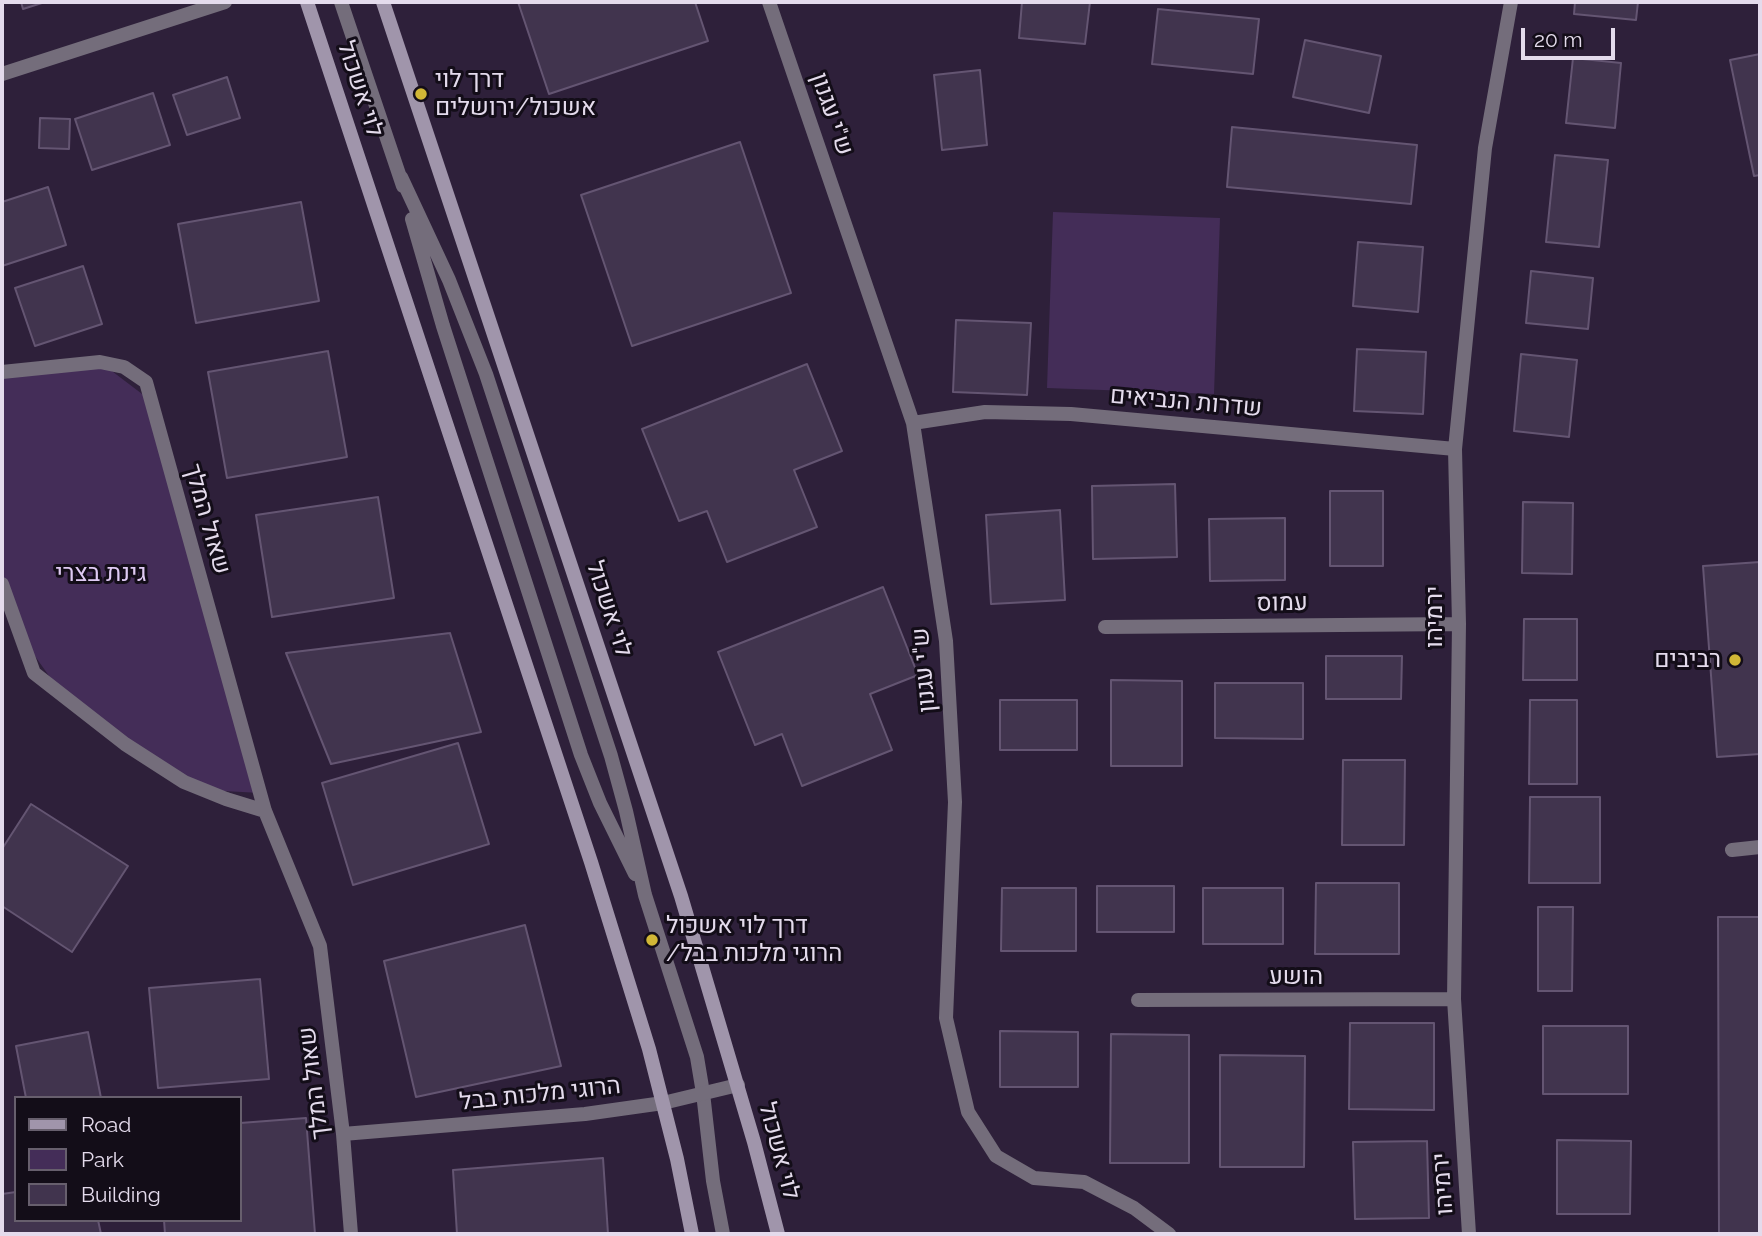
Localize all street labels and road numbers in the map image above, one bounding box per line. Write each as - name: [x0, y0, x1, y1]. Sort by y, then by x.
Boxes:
- street label: לוי אשכול: [331, 37, 389, 141]
- street label: ש"י עגנון: [805, 69, 859, 159]
- street label: שדרות הנביאים: [1109, 381, 1263, 423]
- street label: שאול המלך: [178, 460, 236, 578]
- street label: לוי אשכול: [580, 557, 638, 661]
- street label: ירמיהו: [1421, 586, 1449, 648]
- street label: עמוס: [1256, 588, 1308, 618]
- street label: ש"י עגנון: [906, 626, 942, 714]
- street label: הושע: [1269, 963, 1323, 991]
- street label: שאול המלך: [293, 1025, 335, 1141]
- street label: הרוגי מלכות בבל: [458, 1071, 622, 1117]
- street label: לוי אשכול: [752, 1099, 806, 1203]
- street label: ירמיהו: [1426, 1152, 1460, 1216]

